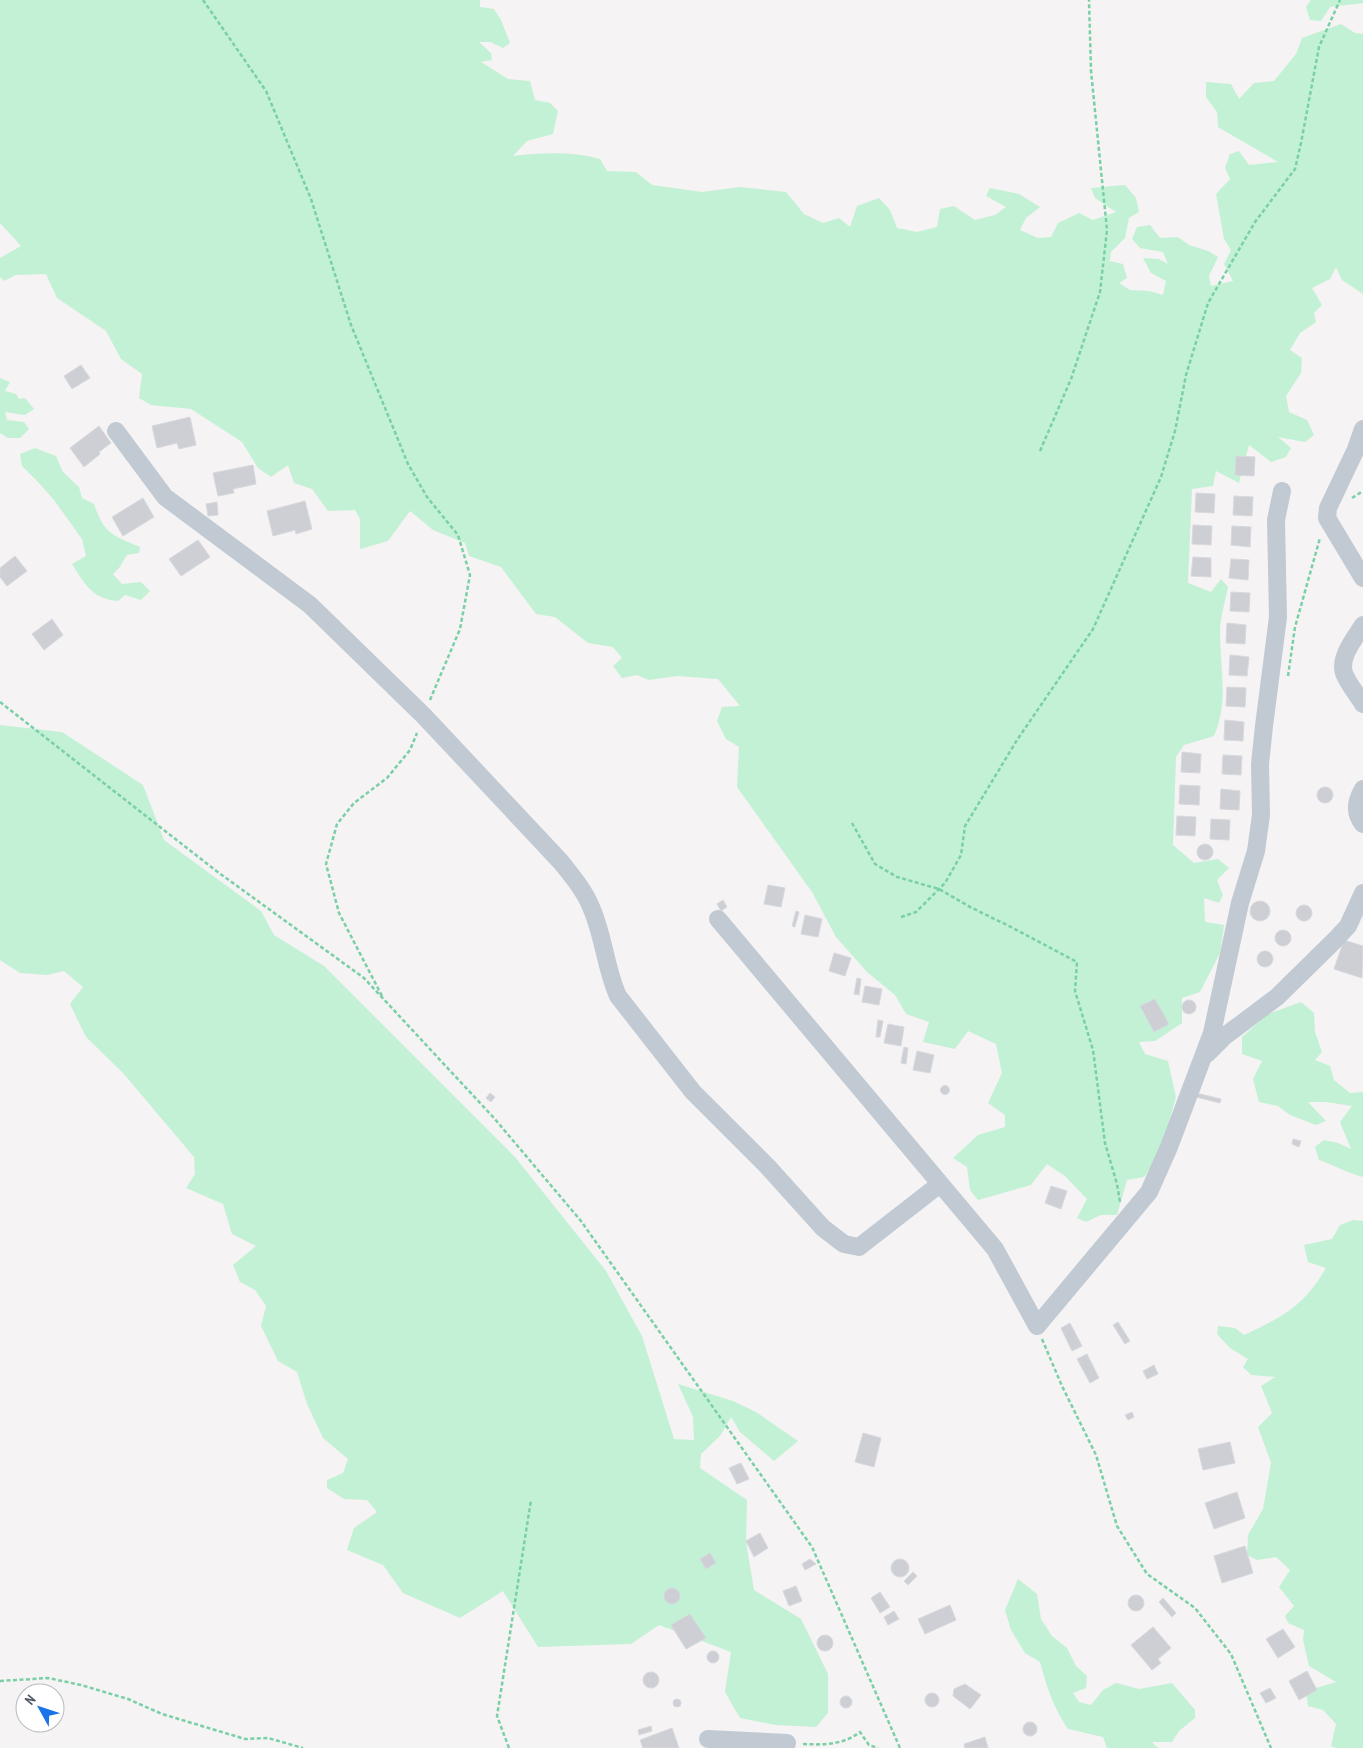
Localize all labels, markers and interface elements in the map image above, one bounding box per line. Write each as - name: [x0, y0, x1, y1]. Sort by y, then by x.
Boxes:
- north arrow: [15, 1683, 65, 1733]
- text: N: [21, 1691, 39, 1708]

